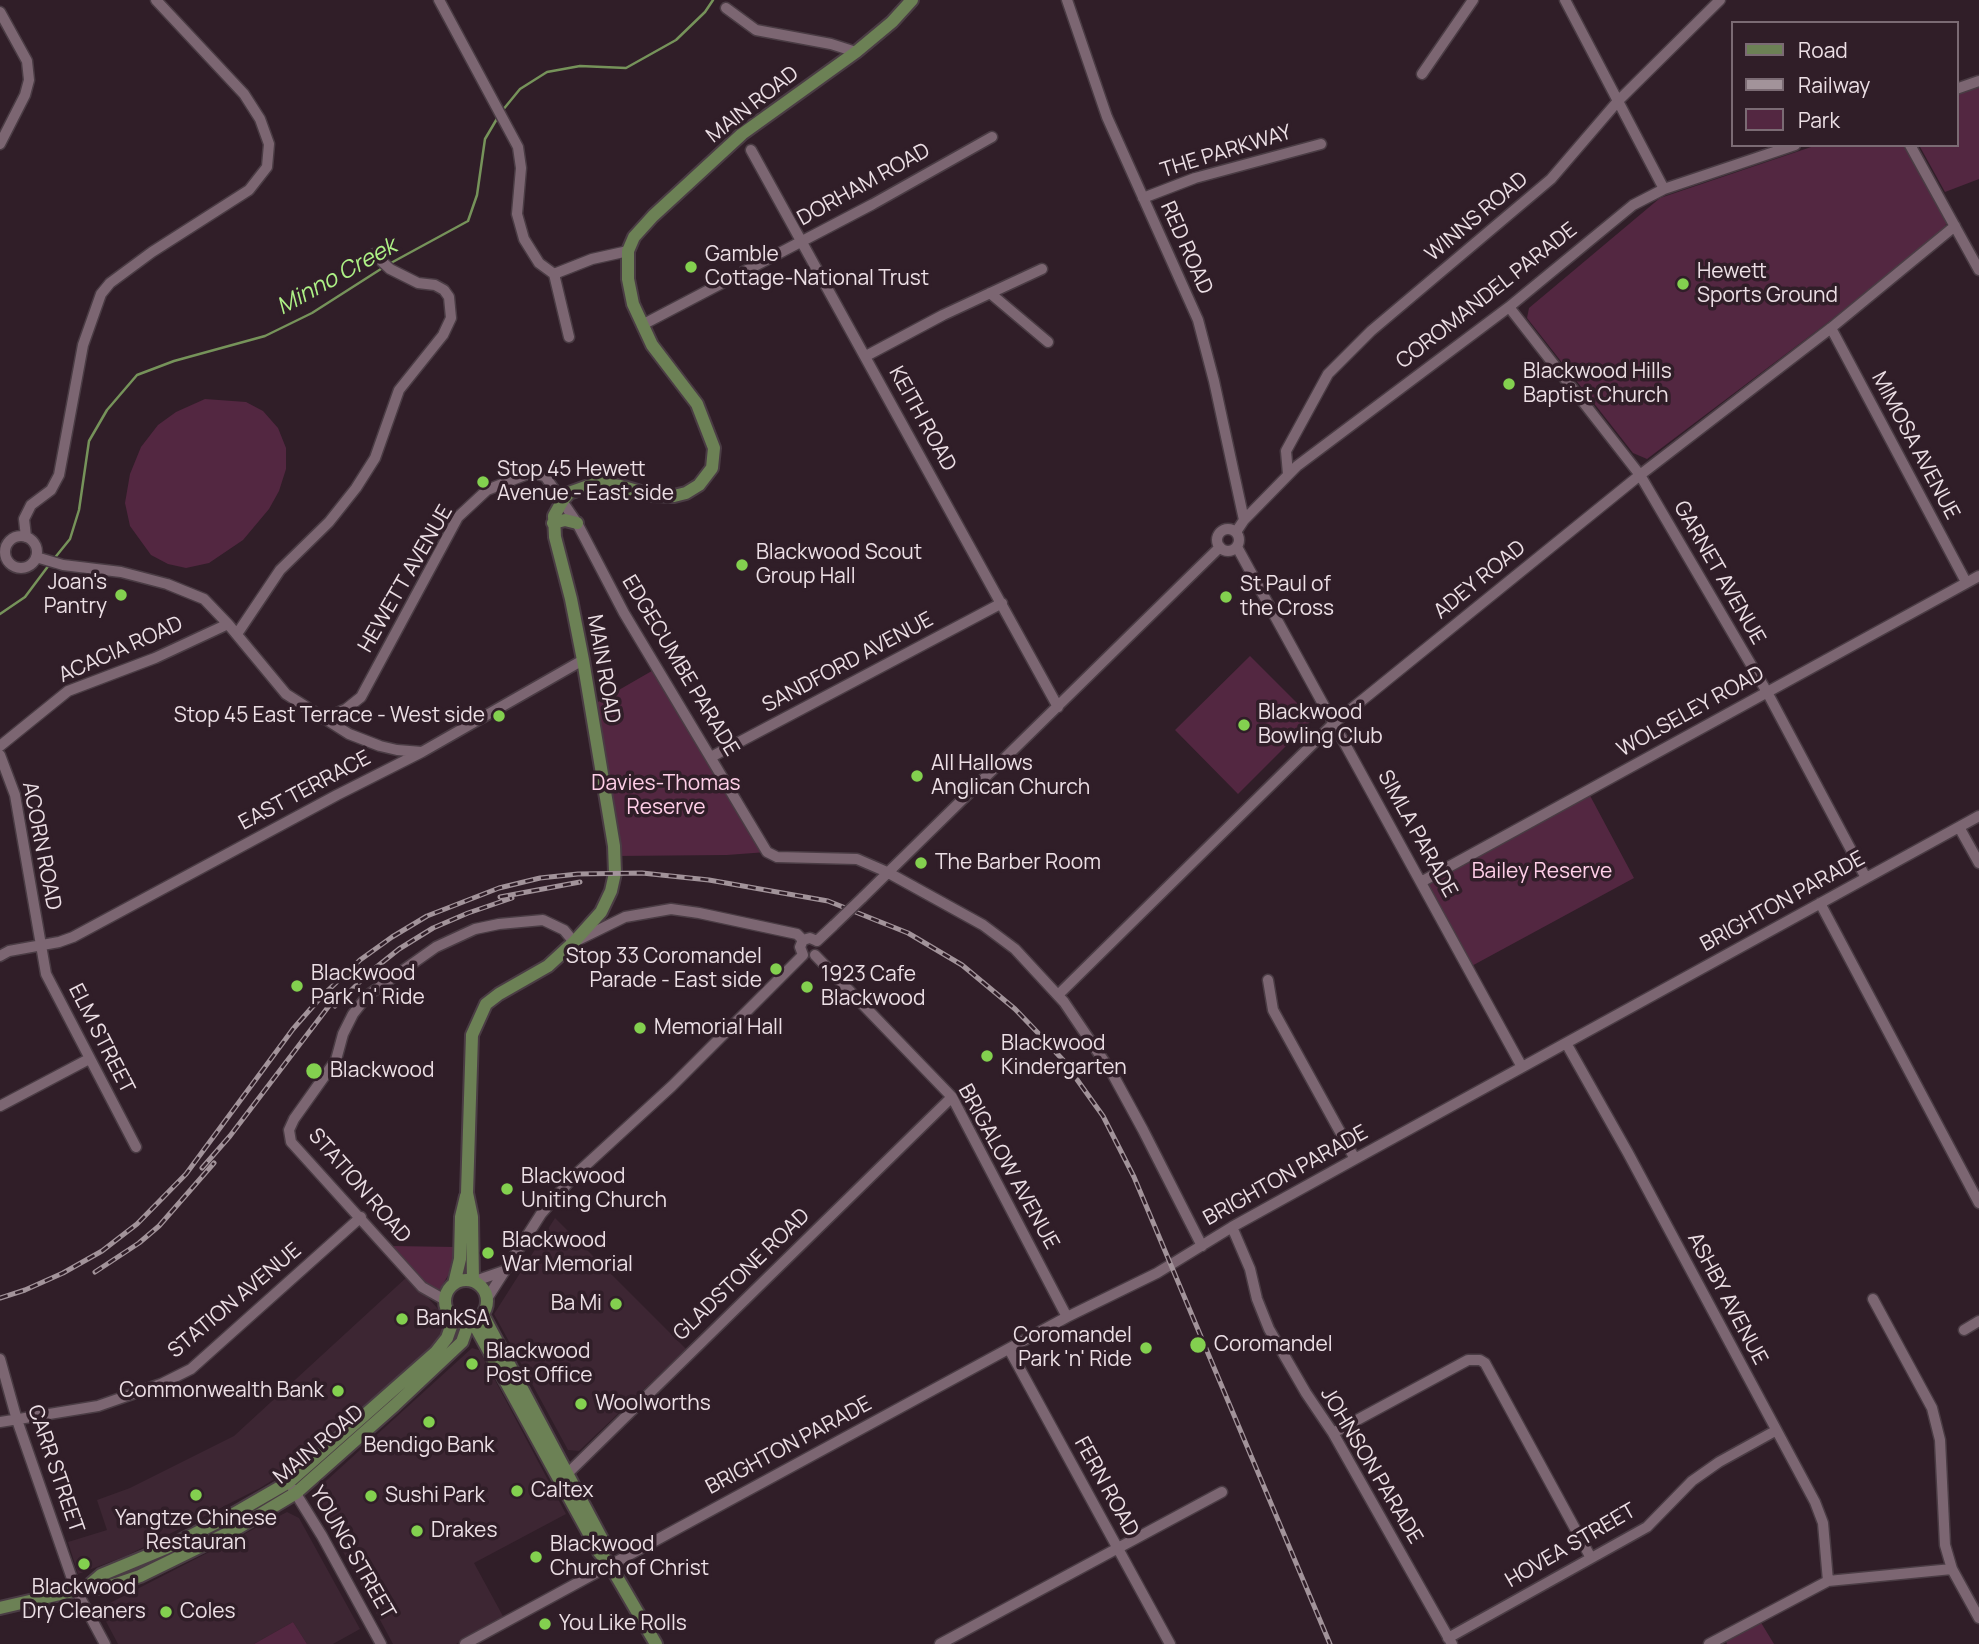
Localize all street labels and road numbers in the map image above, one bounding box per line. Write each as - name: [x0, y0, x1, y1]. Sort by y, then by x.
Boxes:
- street label: MAIN ROAD: [702, 61, 804, 149]
- street label: THE PARKWAY: [1157, 120, 1295, 184]
- street label: DORHAM ROAD: [793, 138, 935, 232]
- street label: WINNS ROAD: [1421, 167, 1533, 267]
- street label: RED ROAD: [1154, 198, 1218, 298]
- street label: COROMANDEL PARADE: [1392, 218, 1582, 374]
- street label: KEITH ROAD: [883, 362, 961, 476]
- street label: MIMOSA AVENUE: [1866, 368, 1964, 524]
- street label: GARNET AVENUE: [1668, 497, 1770, 649]
- street label: HEWETT AVENUE: [354, 501, 458, 657]
- street label: ADEY ROAD: [1429, 535, 1531, 625]
- street label: EDGECUMBE PARADE: [616, 571, 744, 761]
- street label: SANDFORD AVENUE: [758, 607, 938, 719]
- street label: ACACIA ROAD: [55, 611, 187, 689]
- street label: MAIN ROAD: [581, 613, 625, 725]
- street label: WOLSELEY ROAD: [1613, 661, 1769, 763]
- street label: EAST TERRACE: [235, 746, 375, 836]
- street label: SIMLA PARADE: [1372, 766, 1462, 902]
- street label: ACORN ROAD: [16, 780, 66, 912]
- street label: BRIGHTON PARADE: [1696, 846, 1870, 958]
- street label: ELM STREET: [63, 980, 139, 1098]
- street label: BRIGALOW AVENUE: [952, 1080, 1064, 1254]
- street label: BRIGHTON PARADE: [1199, 1120, 1373, 1232]
- street label: STATION ROAD: [302, 1124, 416, 1248]
- street label: GLADSTONE ROAD: [669, 1204, 815, 1346]
- street label: ASHBY AVENUE: [1682, 1229, 1772, 1369]
- street label: STATION AVENUE: [163, 1238, 307, 1364]
- street label: JOHNSON PARADE: [1314, 1383, 1428, 1549]
- street label: BRIGHTON PARADE: [702, 1392, 876, 1500]
- street label: MAIN ROAD: [269, 1400, 369, 1490]
- street label: CARR STREET: [21, 1402, 89, 1536]
- street label: FERN ROAD: [1068, 1433, 1144, 1541]
- street label: YOUNG STREET: [304, 1482, 400, 1624]
- street label: HOVEA STREET: [1501, 1499, 1641, 1593]

